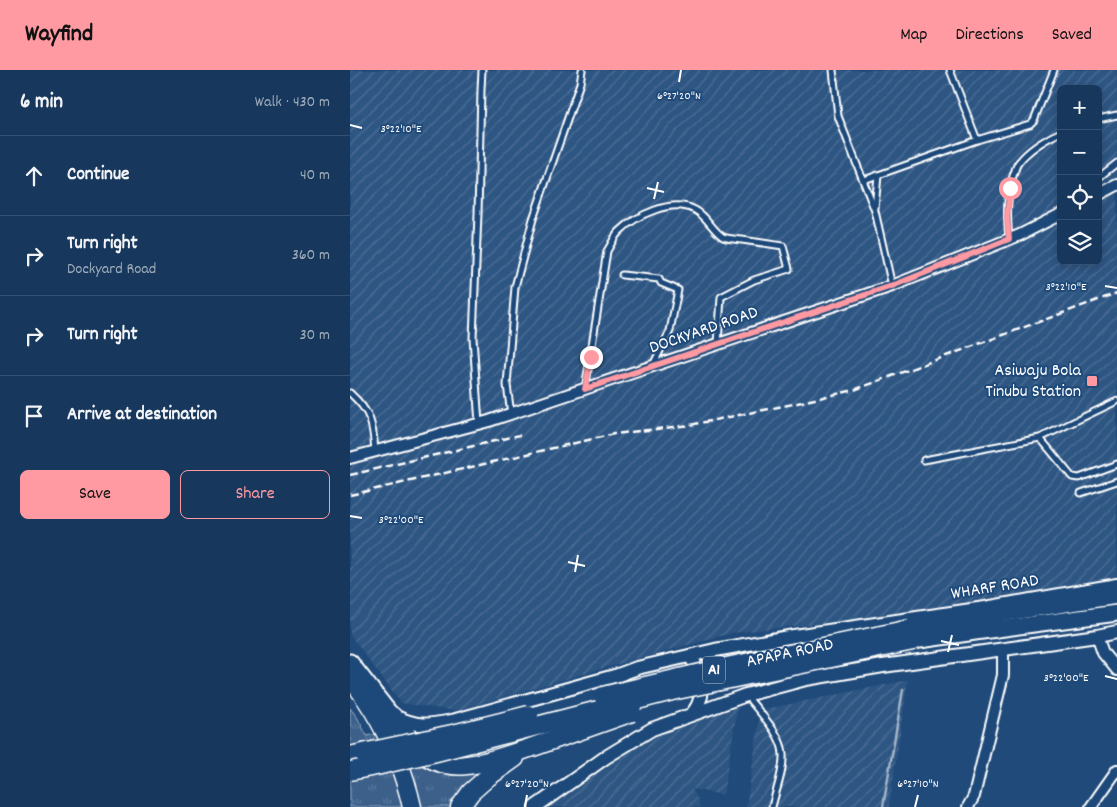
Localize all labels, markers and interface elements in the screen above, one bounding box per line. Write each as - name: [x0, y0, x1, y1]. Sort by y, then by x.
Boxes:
- text: Wayfind: [25, 18, 93, 52]
- text: Map: [900, 23, 927, 48]
- text: Directions: [955, 23, 1024, 48]
- text: Saved: [1052, 23, 1092, 48]
- map controls: [1057, 85, 1102, 265]
- button: +: [1057, 85, 1102, 130]
- text: 6 min: [20, 88, 63, 118]
- text: 6°27'20"N: [657, 88, 701, 105]
- text: Walk · 430 m: [255, 91, 330, 114]
- text: 3°22'10"E: [381, 121, 422, 138]
- button: −: [1057, 130, 1102, 175]
- icon: ahead: [20, 162, 48, 190]
- text: Continue: [67, 162, 129, 189]
- text: 40 m: [300, 164, 330, 187]
- button: locate: [1057, 175, 1102, 220]
- route start: [999, 177, 1022, 200]
- button: layers: [1057, 220, 1102, 265]
- text: Turn right: [67, 231, 138, 258]
- icon: right: [20, 242, 48, 270]
- text: 360 m: [292, 244, 330, 267]
- text: Dockyard Road: [67, 258, 156, 281]
- text: 3°22'10"E: [1046, 279, 1087, 296]
- street label: DOCKYARD ROAD: [646, 301, 762, 361]
- icon: right: [20, 322, 48, 350]
- text: Turn right: [67, 322, 138, 349]
- text: 30 m: [300, 324, 330, 347]
- route end: [580, 346, 603, 369]
- place label: Asiwaju Bola Tinubu Station: [985, 359, 1082, 405]
- marker: Asiwaju Bola Tinubu Station: [1085, 374, 1099, 388]
- icon: arrive: [20, 402, 48, 430]
- text: Arrive at destination: [67, 402, 217, 429]
- button: Save: [20, 470, 170, 519]
- button: Share: [180, 470, 330, 519]
- text: 3°22'00"E: [379, 512, 424, 529]
- street label: WHARF ROAD: [949, 569, 1041, 607]
- street label: APAPA ROAD: [744, 633, 836, 675]
- road number: A1: [703, 656, 725, 684]
- text: 3°22'00"E: [1044, 670, 1089, 687]
- text: 6°27'20"N: [505, 776, 549, 793]
- text: 6°27'10"N: [897, 776, 939, 793]

